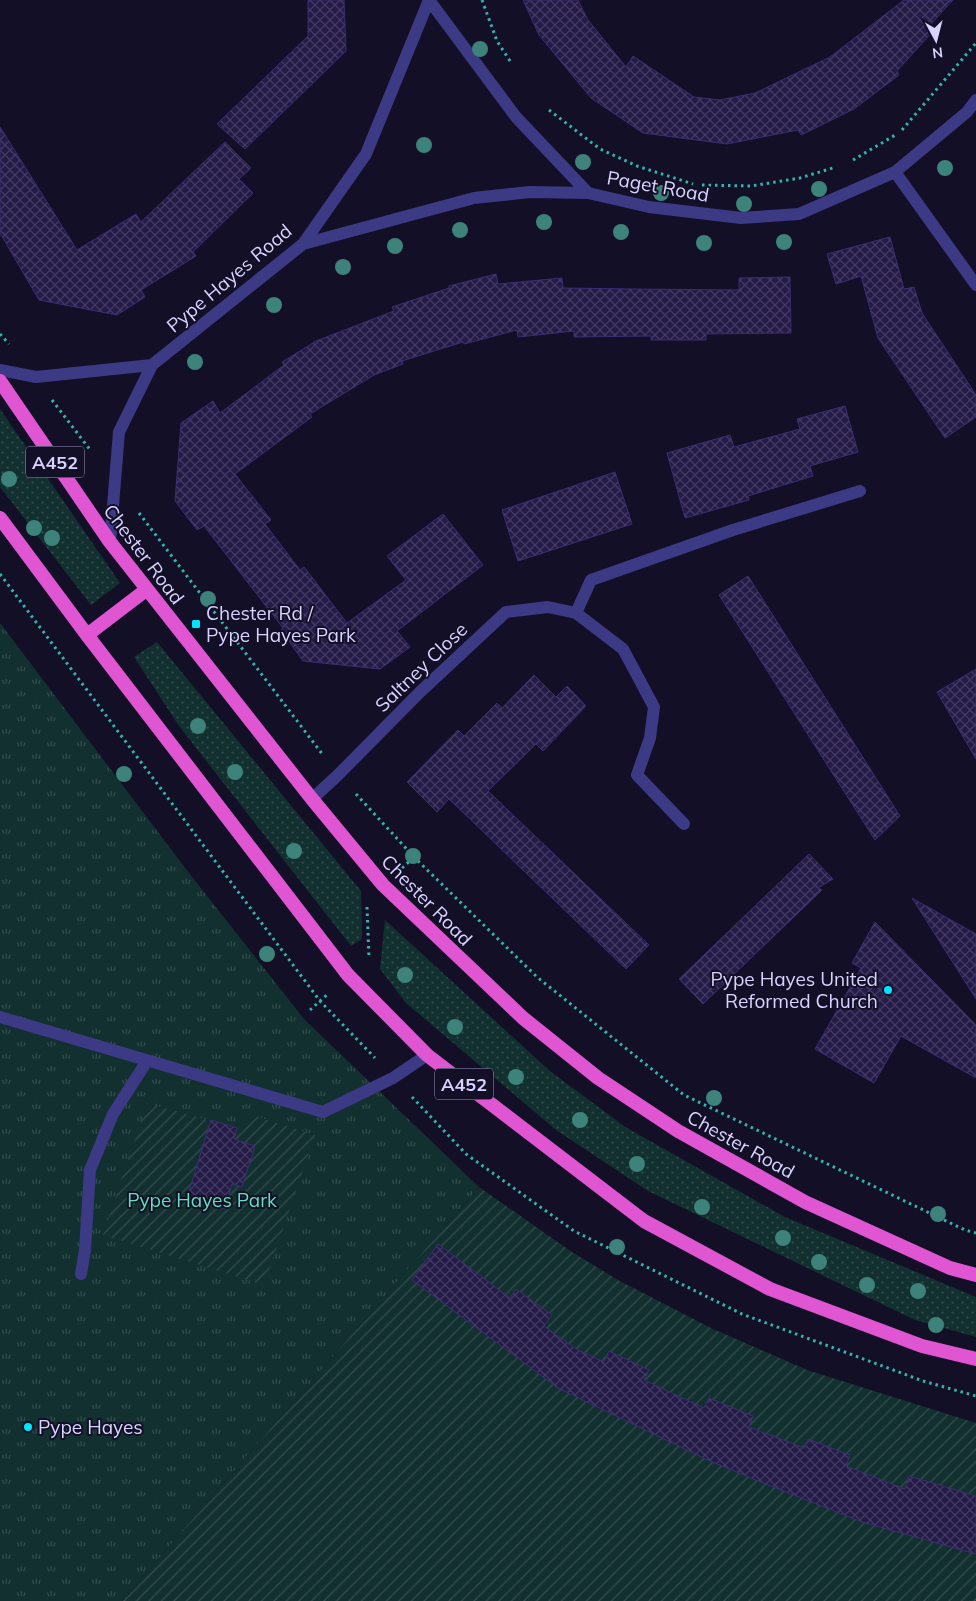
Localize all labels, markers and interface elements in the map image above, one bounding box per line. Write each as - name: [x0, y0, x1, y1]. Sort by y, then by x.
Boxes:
- north arrow: [911, 15, 961, 65]
- text: N: [931, 43, 944, 62]
- street label: Paget Road: [605, 165, 711, 207]
- street label: Pype Hayes Road: [161, 219, 297, 337]
- road number: A452: [26, 447, 84, 478]
- street label: Chester Road: [99, 499, 189, 609]
- place label: Chester Rd / Pype Hayes Park: [206, 601, 356, 647]
- street label: Saltney Close: [370, 617, 472, 717]
- marker: Chester Rd / Pype Hayes Park: [190, 618, 202, 630]
- street label: Chester Road: [376, 849, 478, 951]
- place label: Pype Hayes United Reformed Church: [711, 967, 878, 1013]
- marker: Pype Hayes United Reformed Church: [882, 984, 894, 996]
- road number: A452: [435, 1068, 493, 1100]
- street label: Chester Road: [683, 1105, 799, 1183]
- park label: Pype Hayes Park: [127, 1188, 277, 1212]
- place label: Pype Hayes: [38, 1415, 143, 1439]
- marker: Pype Hayes: [22, 1421, 34, 1433]

